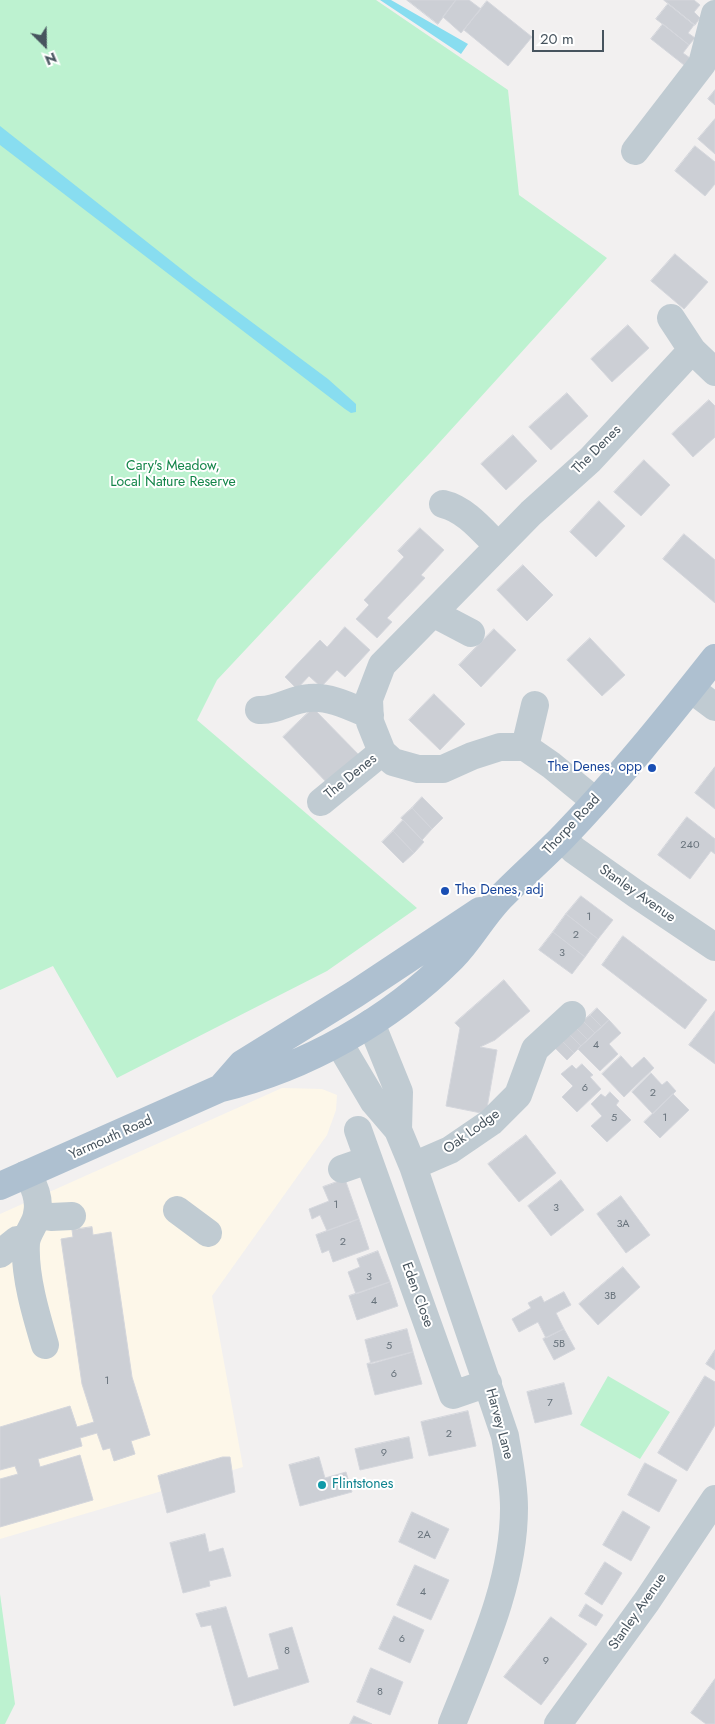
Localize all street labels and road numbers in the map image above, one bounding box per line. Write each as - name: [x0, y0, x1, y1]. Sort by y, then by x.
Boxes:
- street label: The Denes: [569, 422, 625, 478]
- street label: The Denes: [322, 751, 380, 803]
- street label: Thorpe Road: [540, 792, 604, 858]
- street label: Stanley Avenue: [596, 862, 678, 926]
- street label: Oak Lodge: [441, 1106, 503, 1158]
- street label: Yarmouth Road: [67, 1112, 155, 1164]
- street label: Eden Close: [398, 1260, 436, 1330]
- street label: Harvey Lane: [481, 1387, 517, 1461]
- street label: Stanley Avenue: [606, 1571, 670, 1653]

